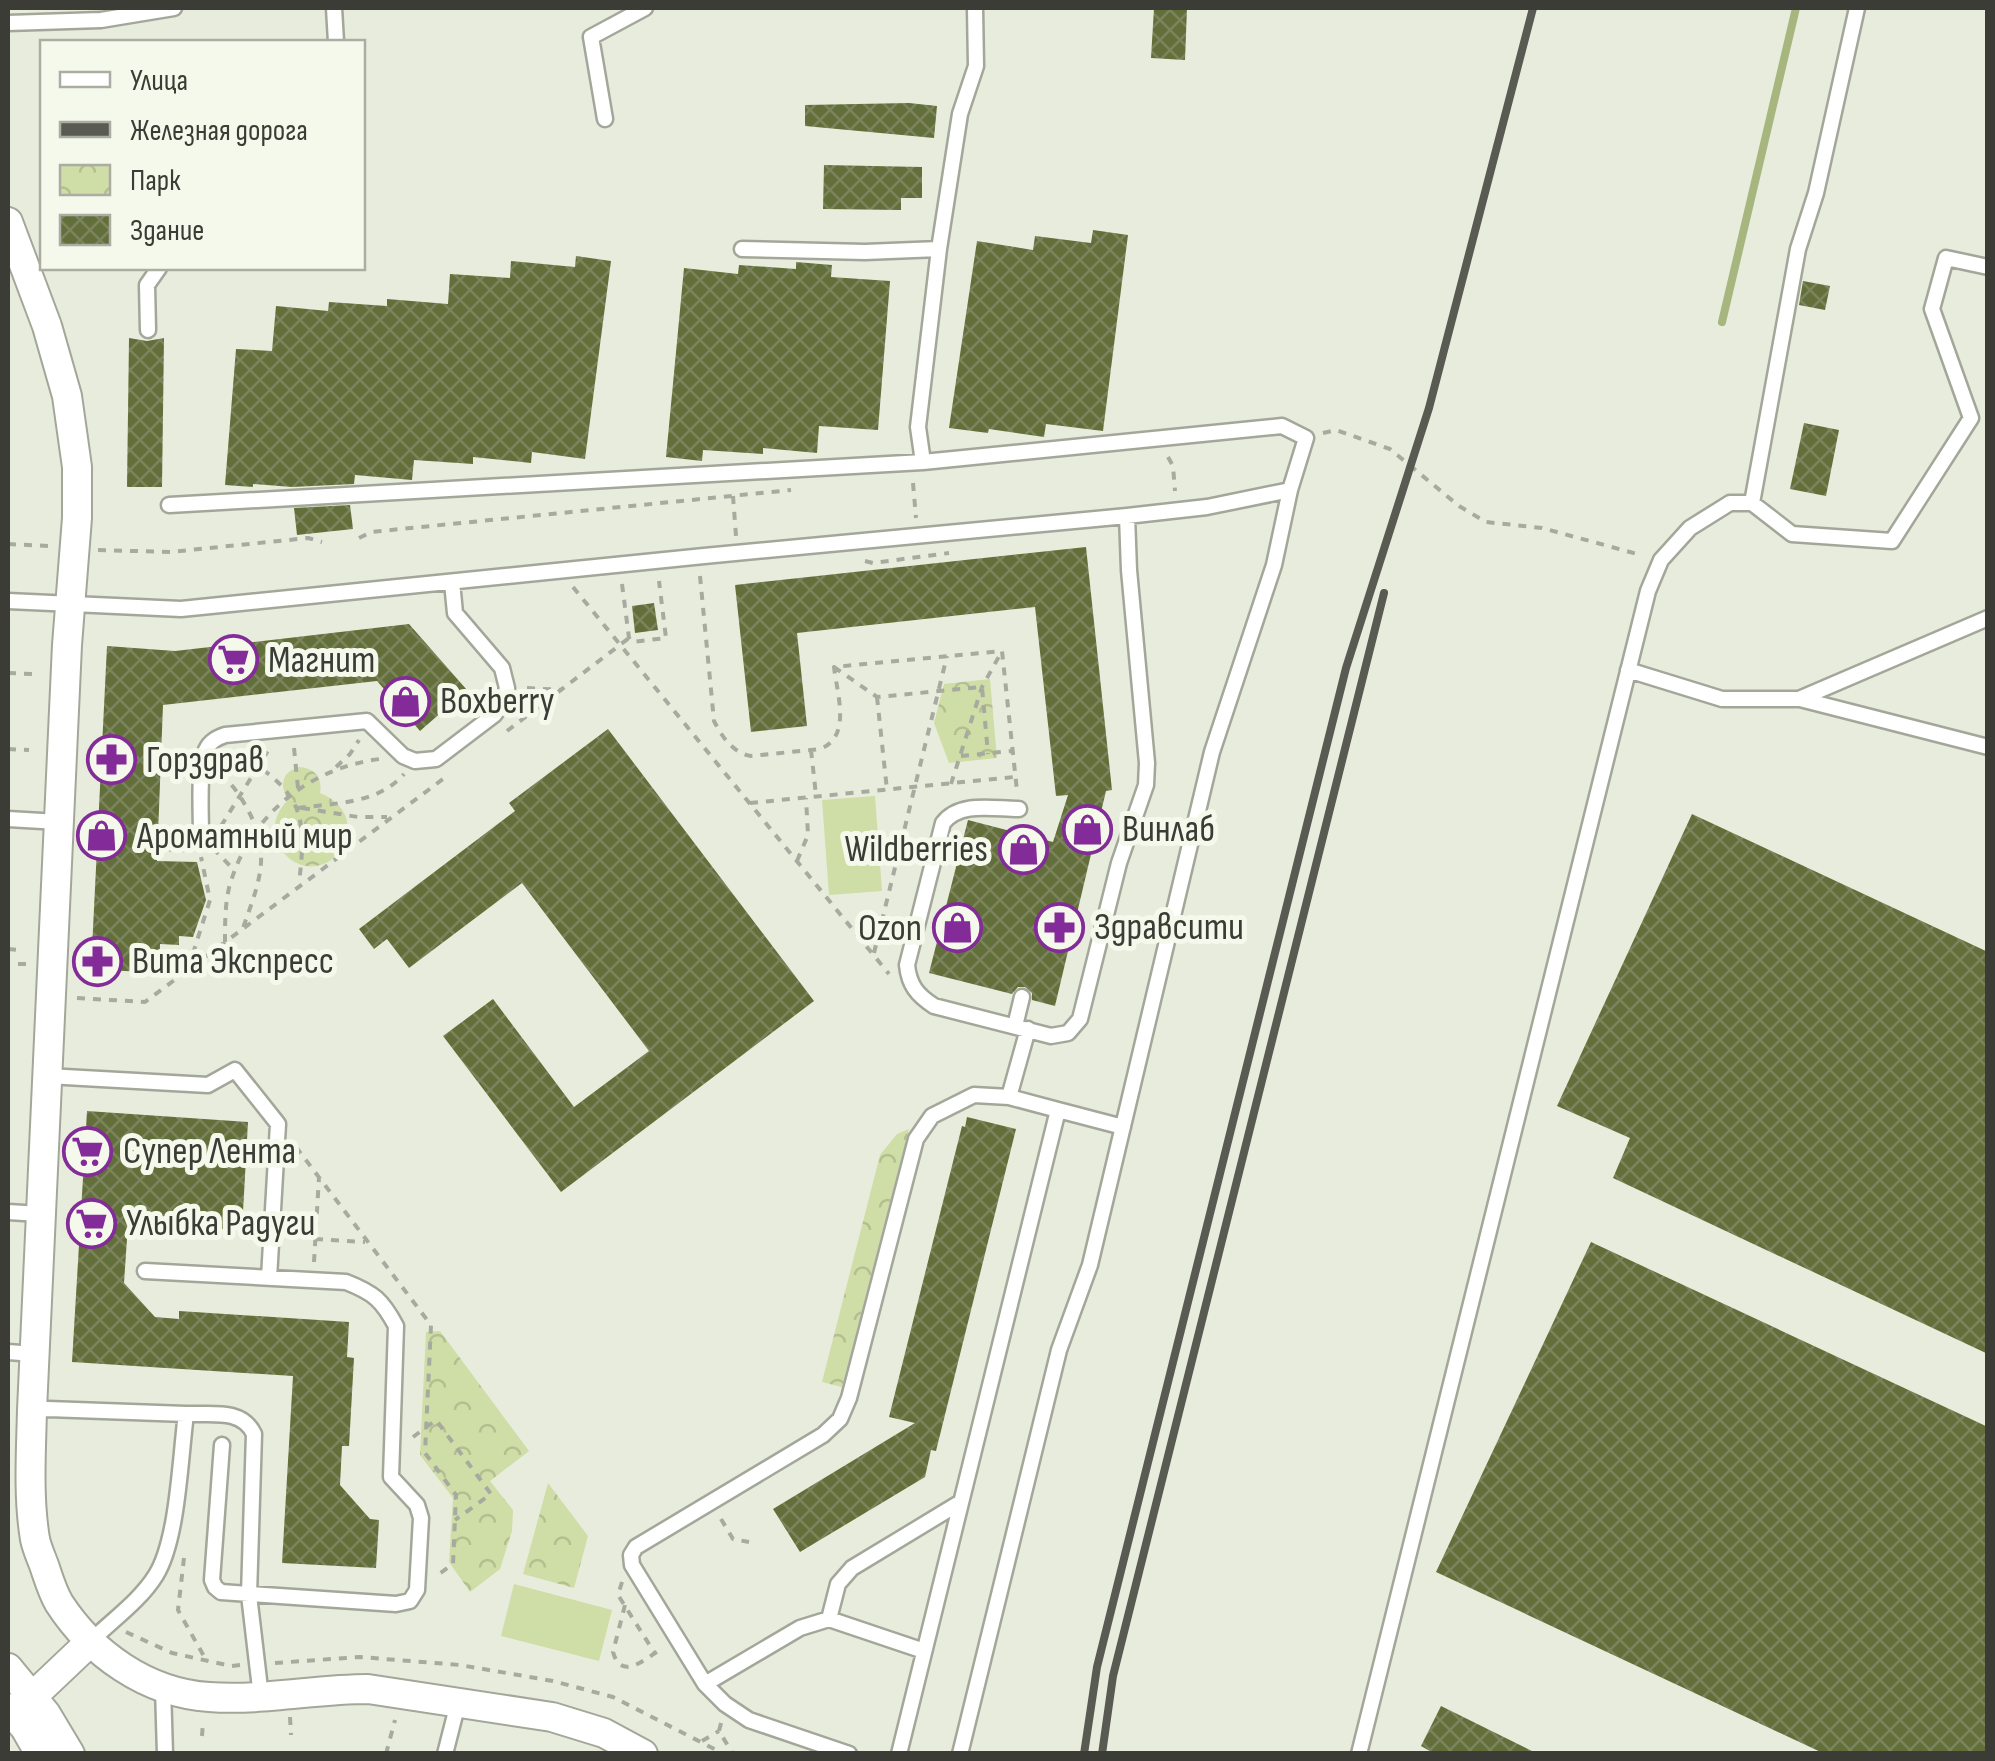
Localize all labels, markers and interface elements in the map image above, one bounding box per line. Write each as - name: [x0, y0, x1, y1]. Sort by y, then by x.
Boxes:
- legend: [40, 40, 365, 270]
- text: Улица: [130, 63, 188, 99]
- text: Железная дорога: [130, 113, 308, 149]
- text: Парк: [130, 163, 181, 199]
- text: Здание: [130, 213, 204, 249]
- supermarket icon: Магнит: [207, 634, 259, 686]
- place label: Магнит: [268, 638, 375, 683]
- shop icon: Boxberry: [379, 675, 431, 727]
- place label: Boxberry: [440, 679, 555, 724]
- pharmacy icon: Горздрав: [85, 734, 137, 786]
- place label: Горздрав: [146, 738, 264, 783]
- shop icon: Винлаб: [1061, 803, 1113, 855]
- place label: Винлаб: [1122, 807, 1215, 852]
- shop icon: Ароматный мир: [76, 810, 128, 862]
- place label: Ароматный мир: [136, 814, 353, 859]
- shop icon: Wildberries: [997, 823, 1049, 875]
- place label: Wildberries: [844, 827, 988, 872]
- pharmacy icon: Здравсити: [1033, 901, 1085, 953]
- shop icon: Ozon: [931, 902, 983, 954]
- place label: Здравсити: [1094, 905, 1244, 950]
- place label: Ozon: [858, 906, 922, 951]
- pharmacy icon: Вита Экспресс: [71, 935, 123, 987]
- place label: Вита Экспресс: [132, 939, 334, 984]
- supermarket icon: Супер Лента: [62, 1125, 114, 1177]
- place label: Супер Лента: [123, 1129, 296, 1174]
- supermarket icon: Улыбка Радуги: [65, 1197, 117, 1249]
- place label: Улыбка Радуги: [126, 1201, 315, 1246]

